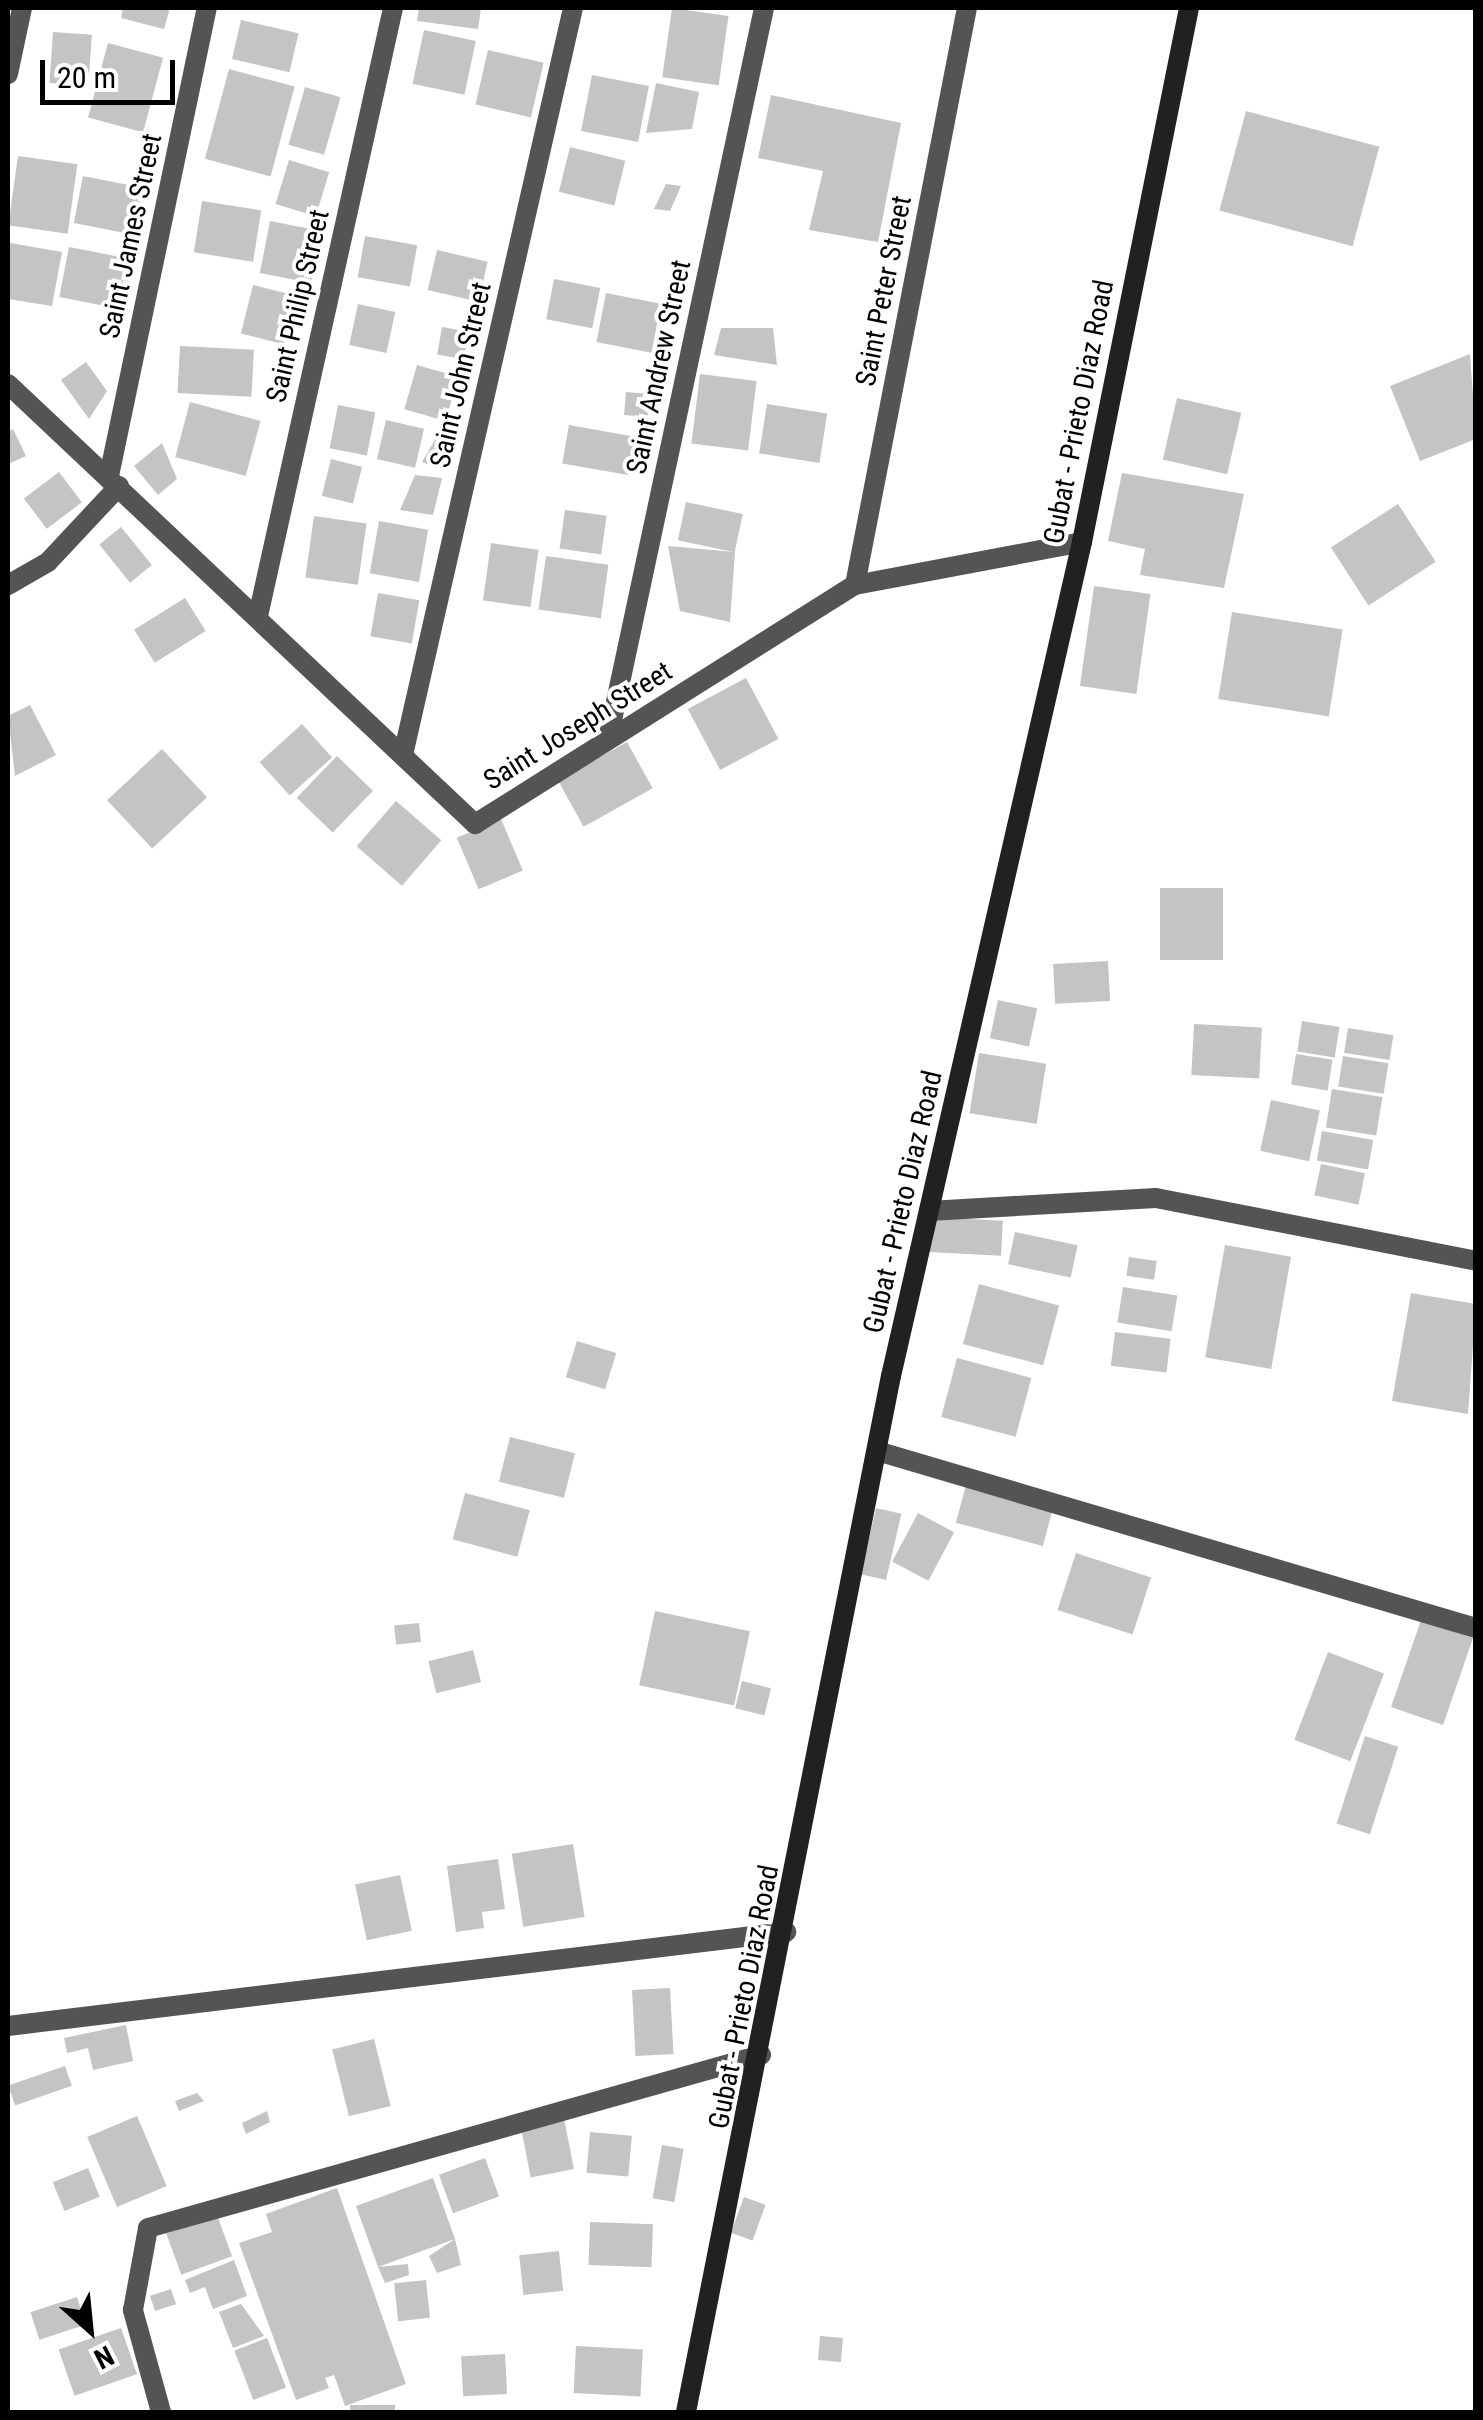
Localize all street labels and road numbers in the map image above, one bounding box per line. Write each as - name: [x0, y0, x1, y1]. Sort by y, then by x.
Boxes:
- street label: Saint James Street: [93, 130, 169, 342]
- street label: Saint Peter Street: [849, 193, 919, 389]
- street label: Saint Philip Street: [259, 206, 337, 406]
- street label: Saint Andrew Street: [620, 257, 698, 477]
- street label: Gubat - Prieto Diaz Road: [1037, 277, 1121, 547]
- street label: Saint John Street: [423, 279, 499, 471]
- street label: Saint Joseph Street: [478, 655, 678, 797]
- street label: Gubat - Prieto Diaz Road: [856, 1068, 950, 1336]
- street label: Gubat - Prieto Diaz Road: [702, 1862, 786, 2132]

